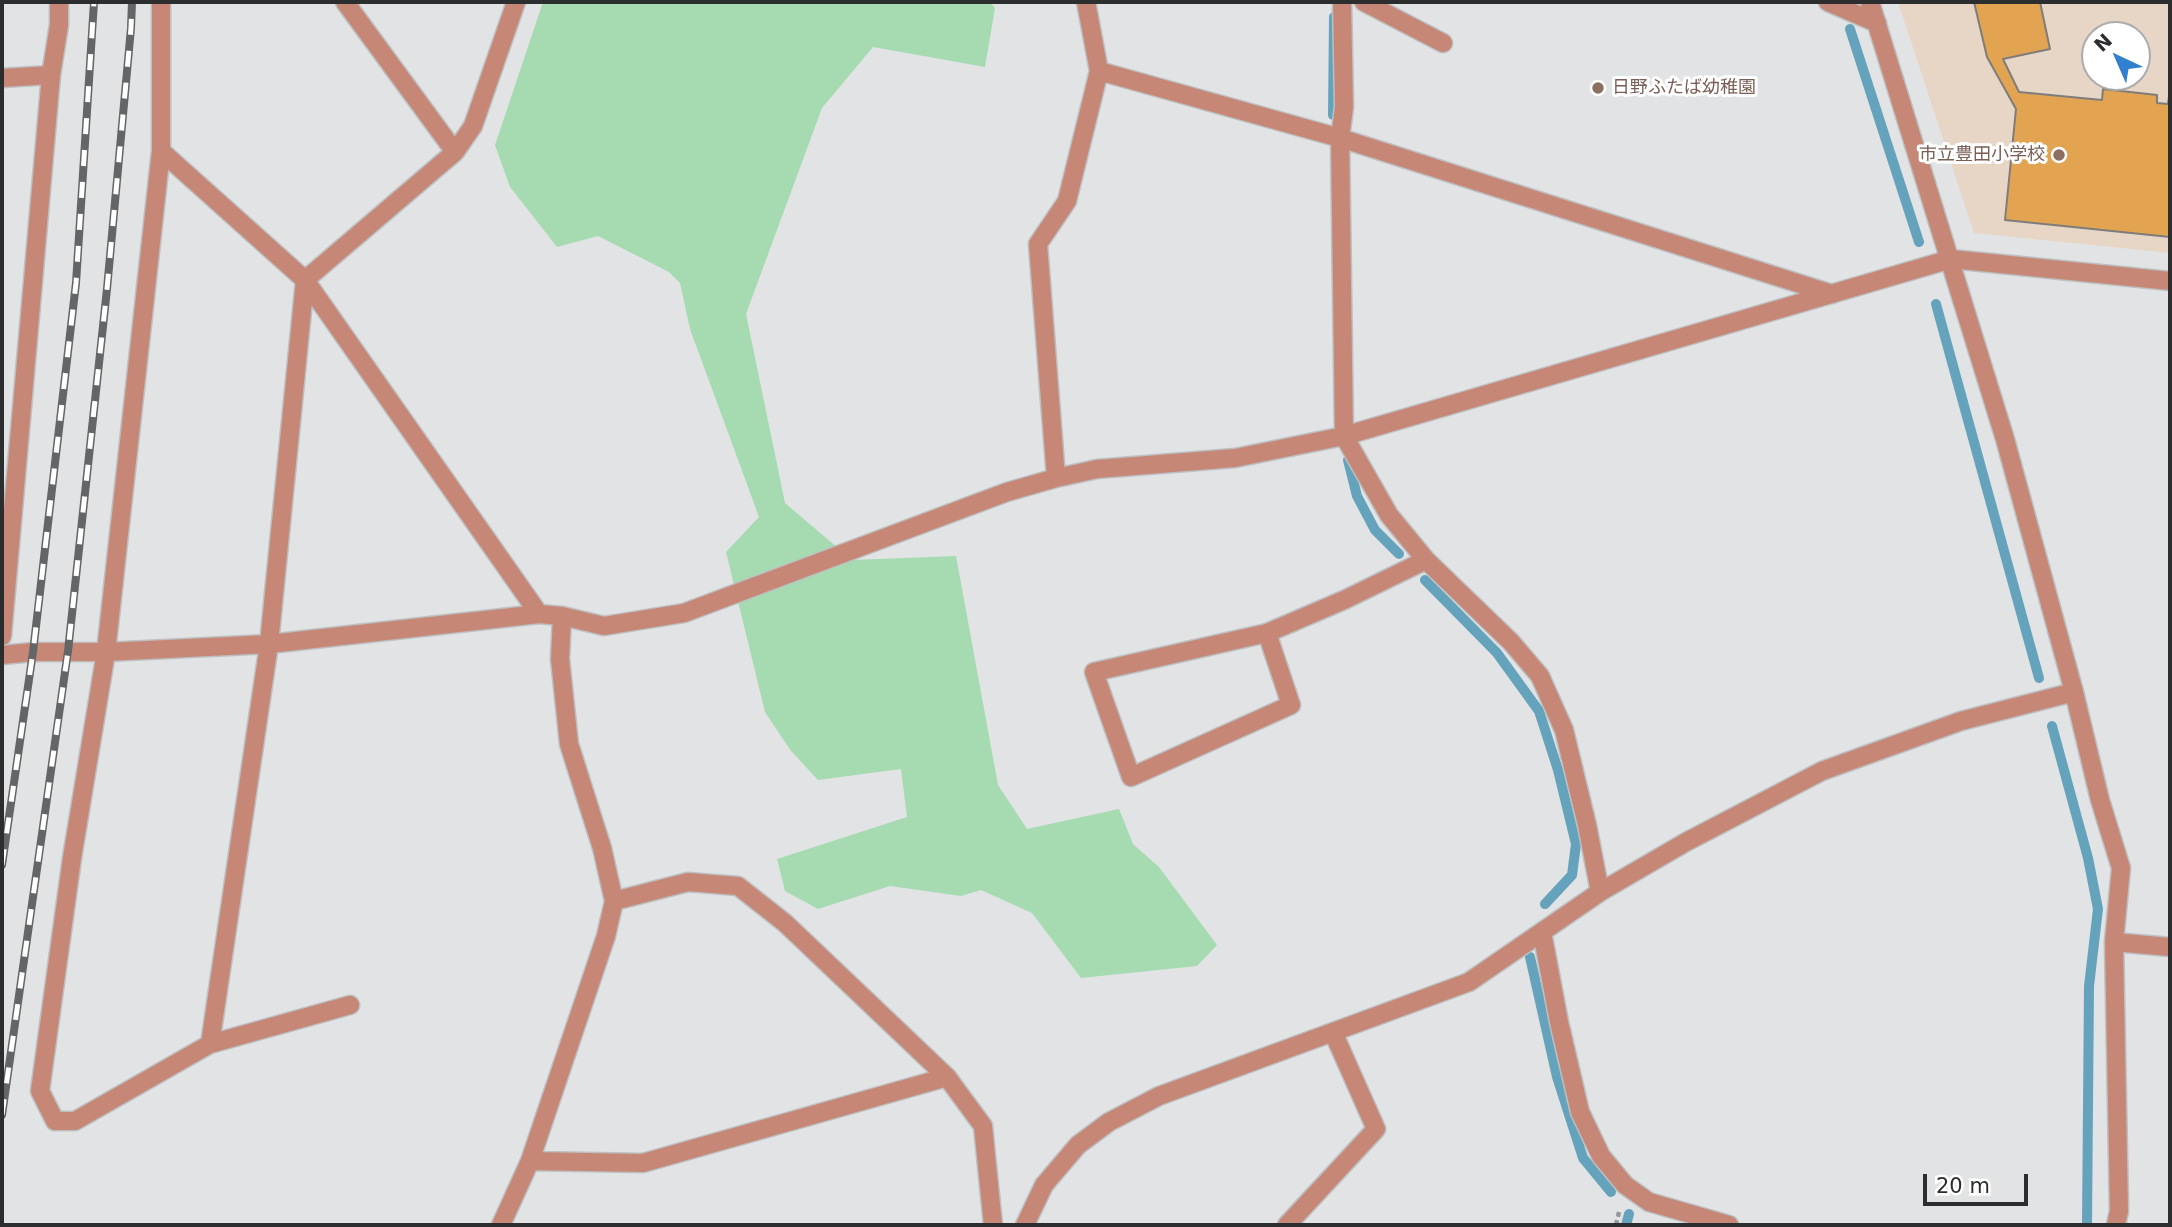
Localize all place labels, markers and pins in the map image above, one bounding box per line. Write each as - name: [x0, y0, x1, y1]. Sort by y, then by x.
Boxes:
- place label: 日野ふたば幼稚園: [1612, 77, 1756, 99]
- marker: 日野ふたば幼稚園: [1590, 80, 1606, 96]
- place label: 市立豊田小学校: [1919, 144, 2045, 166]
- marker: 市立豊田小学校: [2051, 147, 2067, 163]

